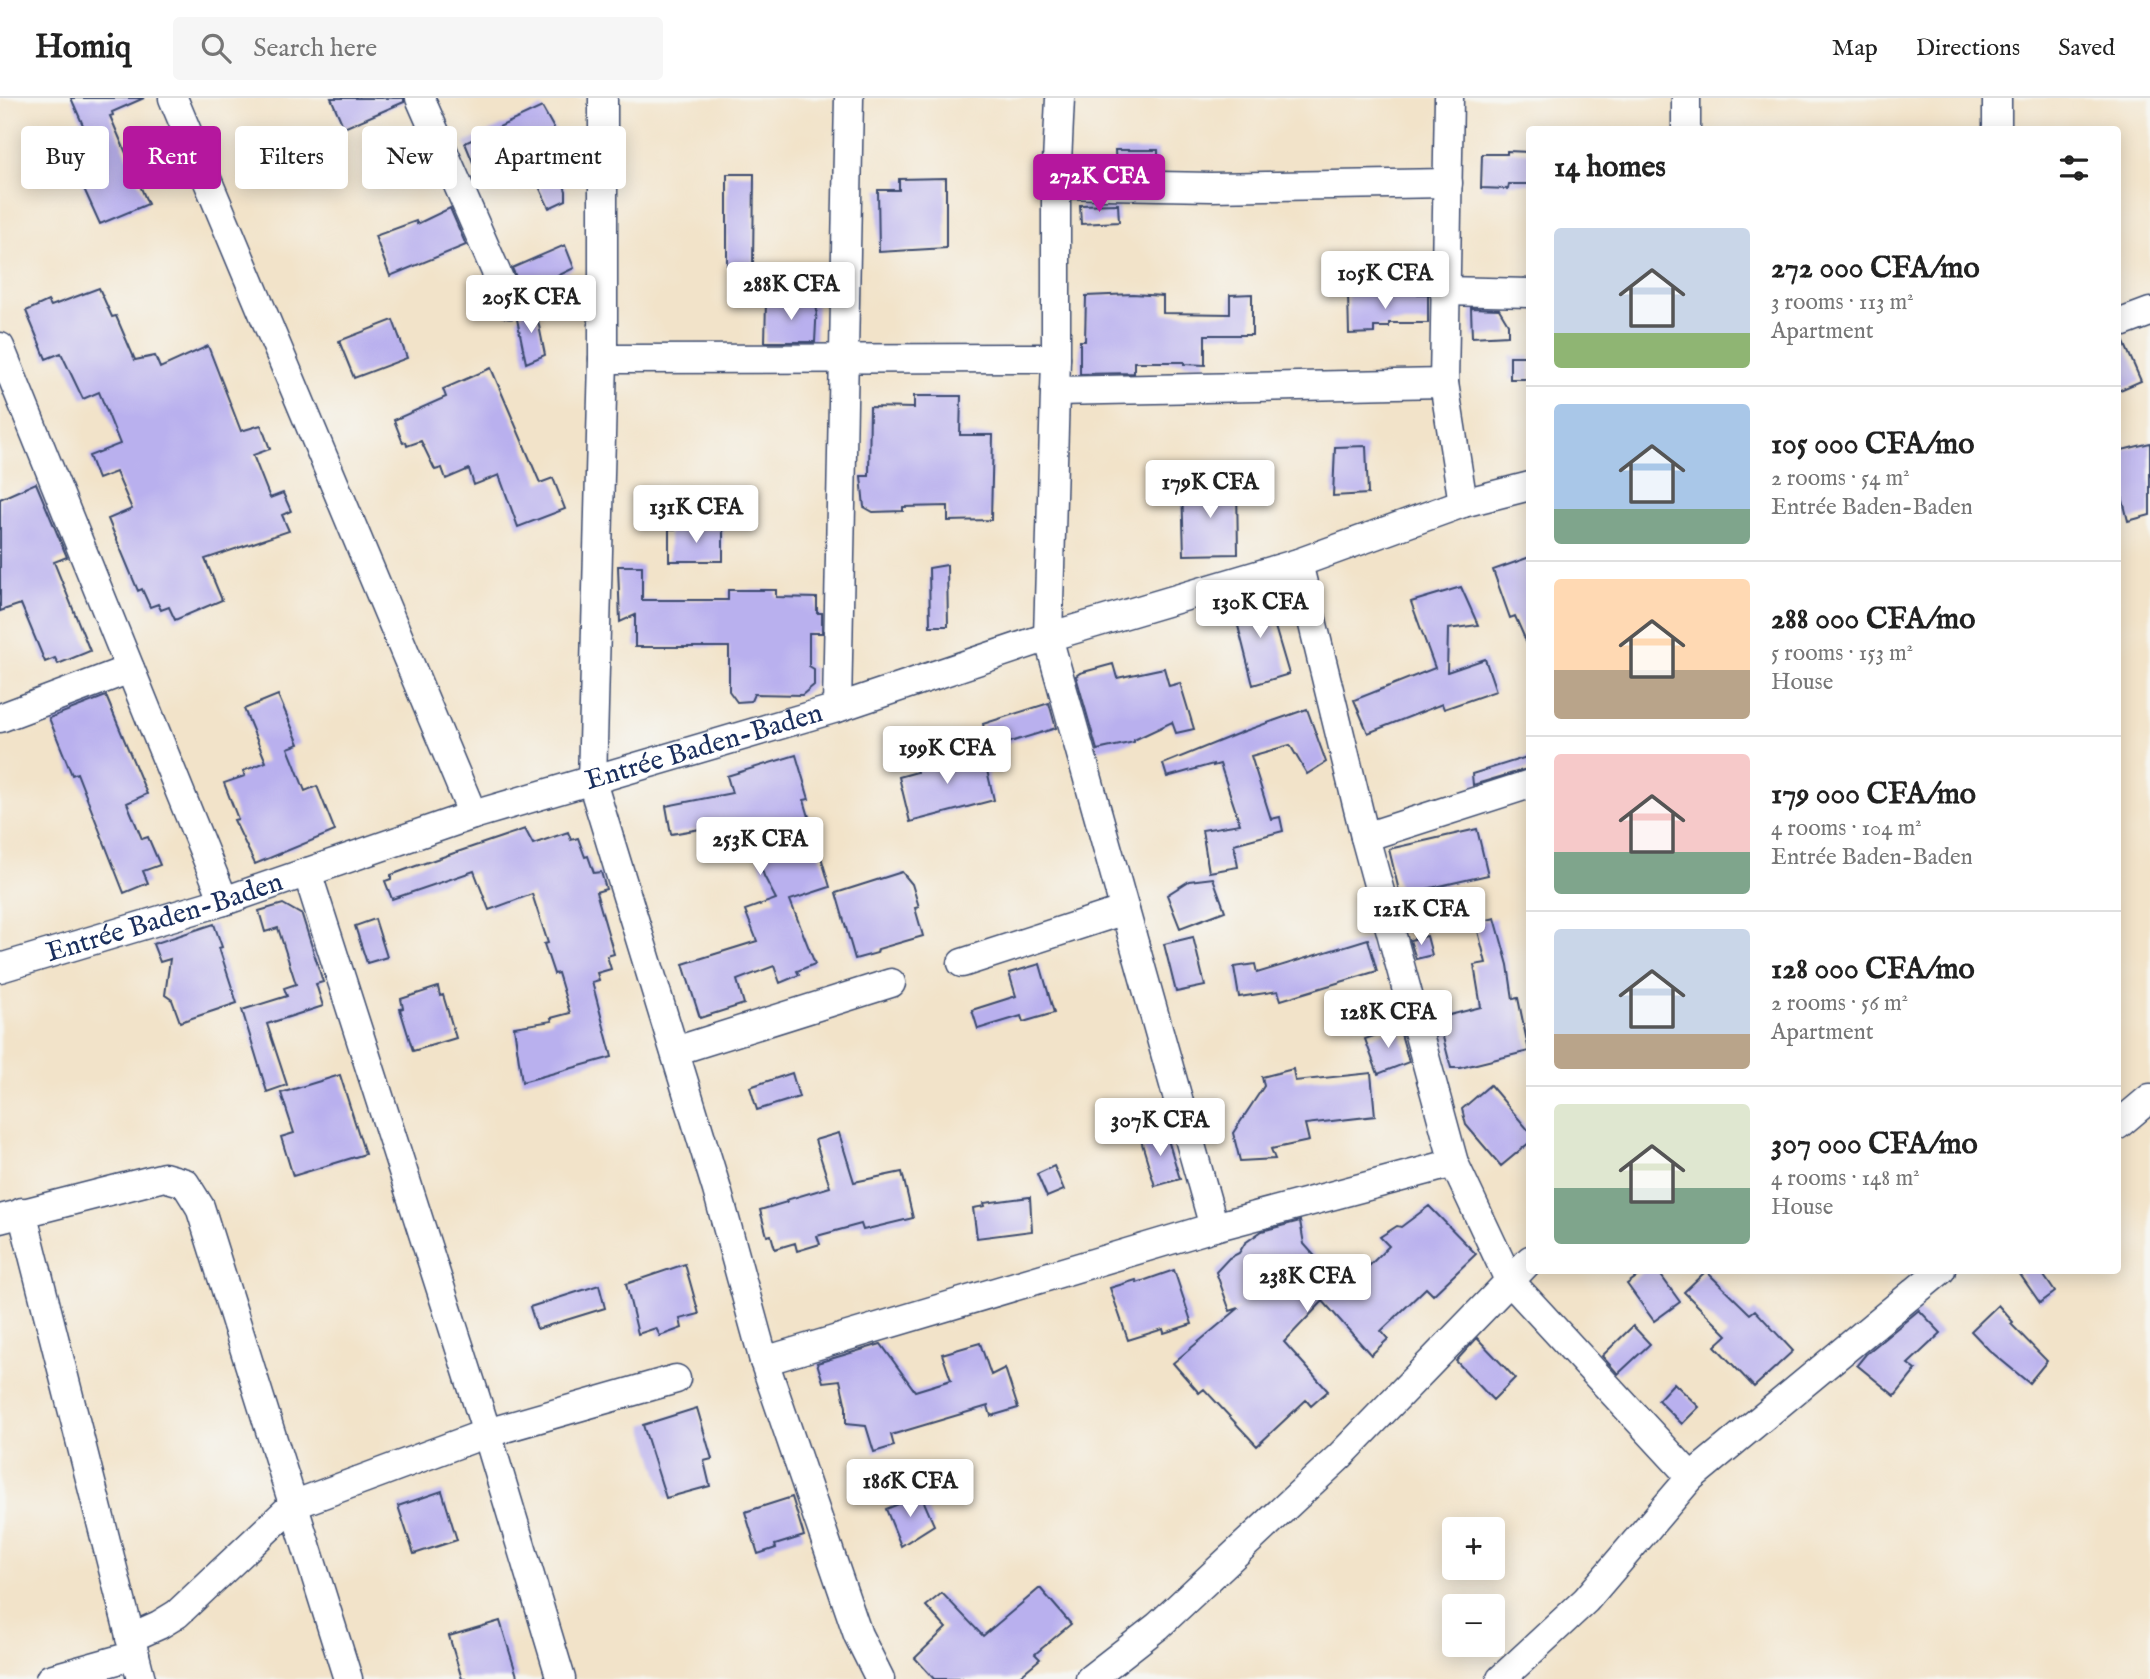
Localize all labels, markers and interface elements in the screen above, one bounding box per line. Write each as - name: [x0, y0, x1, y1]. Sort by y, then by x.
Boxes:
- search box: [173, 17, 663, 80]
- text: Homiq: [35, 27, 131, 69]
- icon: search: [197, 29, 235, 67]
- text: Search here: [253, 32, 377, 65]
- text: Map: [1832, 33, 1878, 64]
- text: Directions: [1916, 33, 2020, 64]
- text: Saved: [2058, 33, 2115, 64]
- chip: Buy: [21, 126, 109, 189]
- chip: Rent: [123, 126, 221, 189]
- chip: Filters: [235, 126, 348, 189]
- chip: New: [362, 126, 457, 189]
- chip: Apartment: [471, 126, 626, 189]
- text: 14 homes: [1554, 149, 1666, 187]
- icon: filters: [2055, 149, 2093, 187]
- pin: 272K CFA: [1027, 155, 1171, 214]
- text: 272K CFA: [1049, 162, 1149, 191]
- text: 272 000 CFA/mo: [1771, 250, 1980, 288]
- pin: 105K CFA: [1313, 252, 1457, 311]
- icon: home: [1610, 256, 1694, 340]
- text: 105K CFA: [1337, 259, 1433, 288]
- pin: 288K CFA: [719, 262, 863, 322]
- text: 288K CFA: [743, 270, 839, 299]
- pin: 205K CFA: [459, 275, 603, 335]
- text: 205K CFA: [482, 283, 580, 312]
- text: 3 rooms · 113 m²: [1771, 288, 1914, 317]
- text: Apartment: [1771, 317, 1874, 346]
- text: 105 000 CFA/mo: [1771, 426, 1974, 464]
- icon: home: [1610, 432, 1694, 516]
- pin: 179K CFA: [1138, 460, 1282, 520]
- text: 2 rooms · 54 m²: [1771, 464, 1910, 493]
- text: 179K CFA: [1162, 468, 1259, 497]
- pin: 131K CFA: [624, 486, 768, 545]
- text: 131K CFA: [649, 493, 743, 522]
- text: Entrée Baden-Baden: [1771, 493, 1973, 522]
- pin: 130K CFA: [1188, 580, 1332, 640]
- text: 130K CFA: [1212, 588, 1308, 617]
- text: 288 000 CFA/mo: [1771, 601, 1975, 639]
- icon: home: [1610, 607, 1694, 691]
- text: 5 rooms · 153 m²: [1771, 639, 1913, 668]
- text: House: [1771, 668, 1833, 697]
- street label: Entrée Baden-Baden: [581, 696, 827, 799]
- pin: 199K CFA: [875, 726, 1019, 786]
- text: 199K CFA: [899, 734, 995, 763]
- text: 179 000 CFA/mo: [1771, 776, 1976, 814]
- icon: home: [1610, 782, 1694, 866]
- text: 4 rooms · 104 m²: [1771, 814, 1922, 843]
- pin: 253K CFA: [688, 818, 832, 877]
- text: 253K CFA: [712, 825, 808, 854]
- text: Entrée Baden-Baden: [1771, 843, 1973, 872]
- street label: Entrée Baden-Baden: [42, 865, 287, 971]
- pin: 121K CFA: [1349, 888, 1493, 947]
- text: 121K CFA: [1373, 895, 1469, 924]
- text: 128 000 CFA/mo: [1771, 951, 1975, 989]
- icon: home: [1610, 957, 1694, 1041]
- text: 2 rooms · 56 m²: [1771, 989, 1908, 1018]
- pin: 128K CFA: [1316, 990, 1460, 1050]
- text: 128K CFA: [1340, 998, 1436, 1027]
- text: Apartment: [1771, 1018, 1874, 1047]
- pin: 307K CFA: [1088, 1098, 1232, 1158]
- text: 307K CFA: [1111, 1106, 1209, 1135]
- text: 307 000 CFA/mo: [1771, 1126, 1978, 1164]
- icon: home: [1610, 1132, 1694, 1216]
- text: 4 rooms · 148 m²: [1771, 1164, 1920, 1193]
- text: House: [1771, 1193, 1833, 1222]
- pin: 238K CFA: [1235, 1254, 1379, 1314]
- text: 238K CFA: [1259, 1262, 1355, 1291]
- pin: 186K CFA: [838, 1460, 982, 1519]
- text: 186K CFA: [863, 1467, 957, 1496]
- map controls: [1442, 1517, 1505, 1657]
- button: +: [1442, 1517, 1505, 1580]
- button: −: [1442, 1594, 1505, 1657]

